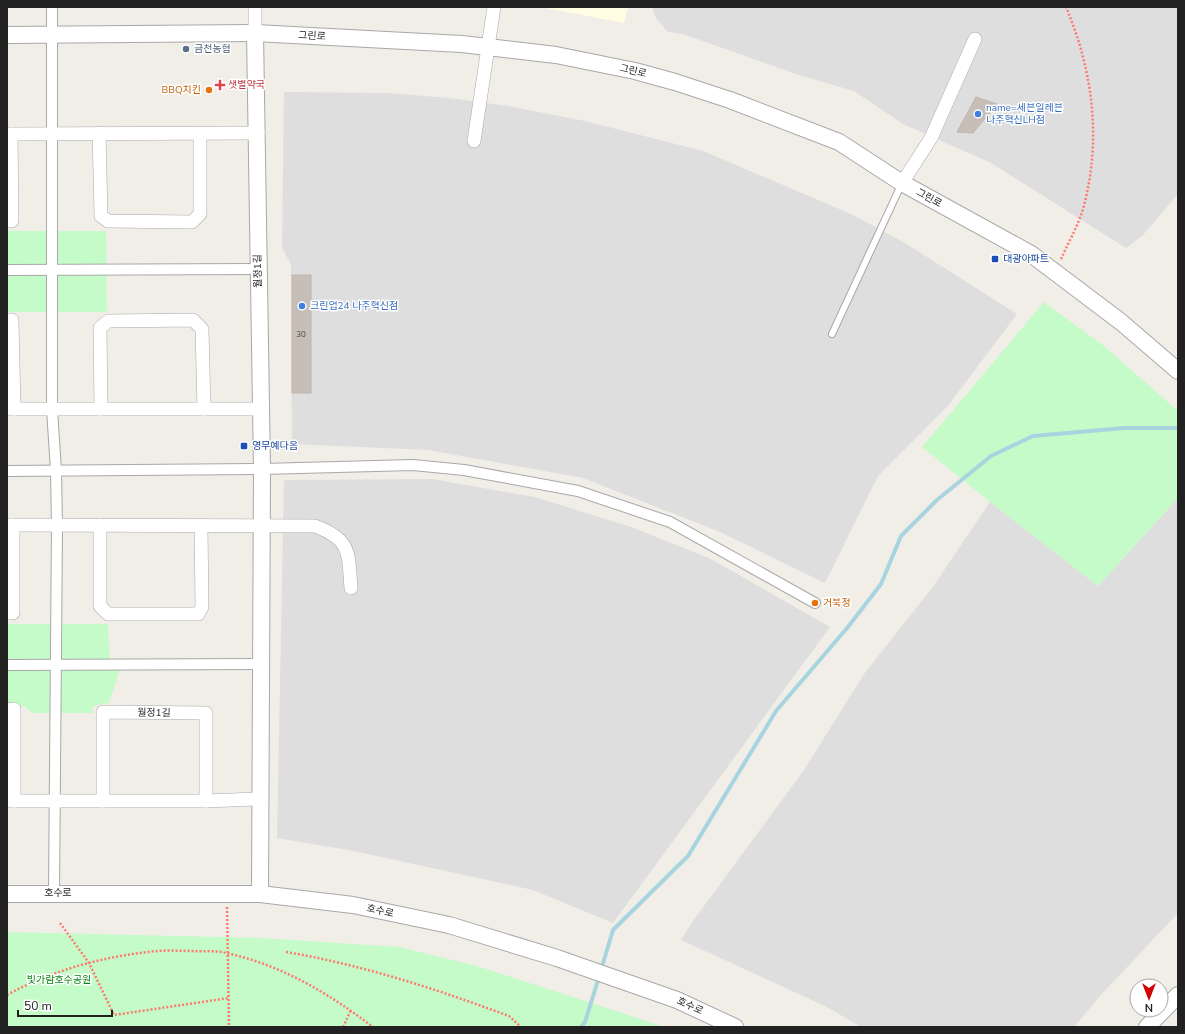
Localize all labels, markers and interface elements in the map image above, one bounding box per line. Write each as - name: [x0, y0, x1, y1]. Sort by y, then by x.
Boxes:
- street label: 그린로: [298, 28, 326, 44]
- place label: 금천농협: [194, 42, 231, 56]
- marker: 금천농협: [181, 44, 191, 54]
- street label: 그린로: [618, 61, 648, 81]
- place label: 샛별약국: [228, 78, 265, 92]
- marker: 샛별약국: [215, 80, 225, 90]
- place label: BBQ치킨: [161, 83, 201, 97]
- marker: BBQ치킨: [204, 85, 214, 95]
- place label: name=세븐일레븐 나주혁신LH점: [986, 101, 1063, 127]
- marker: name=세븐일레븐 나주혁신LH점: [973, 109, 983, 119]
- street label: 그린로: [914, 185, 944, 211]
- place label: 대광아파트: [1003, 252, 1049, 266]
- street label: 월정1길: [251, 254, 265, 288]
- marker: 대광아파트: [990, 254, 1000, 264]
- place label: 크린업24 나주혁신점: [310, 299, 398, 313]
- marker: 크린업24 나주혁신점: [297, 301, 307, 311]
- house number: 30: [296, 329, 306, 340]
- place label: 영무예다음: [252, 439, 298, 453]
- marker: 영무예다음: [239, 441, 249, 451]
- place label: 거북정: [823, 596, 851, 610]
- marker: 거북정: [810, 598, 820, 608]
- street label: 월정1길: [137, 706, 171, 720]
- street label: 호수로: [44, 886, 72, 900]
- street label: 호수로: [365, 901, 395, 921]
- park label: 빛가람호수공원: [27, 973, 91, 987]
- north arrow: [1129, 978, 1169, 1018]
- scale bar: [18, 992, 112, 1018]
- street label: 호수로: [675, 994, 705, 1018]
- text: 50 m: [24, 998, 52, 1014]
- text: N: [1145, 1000, 1153, 1015]

